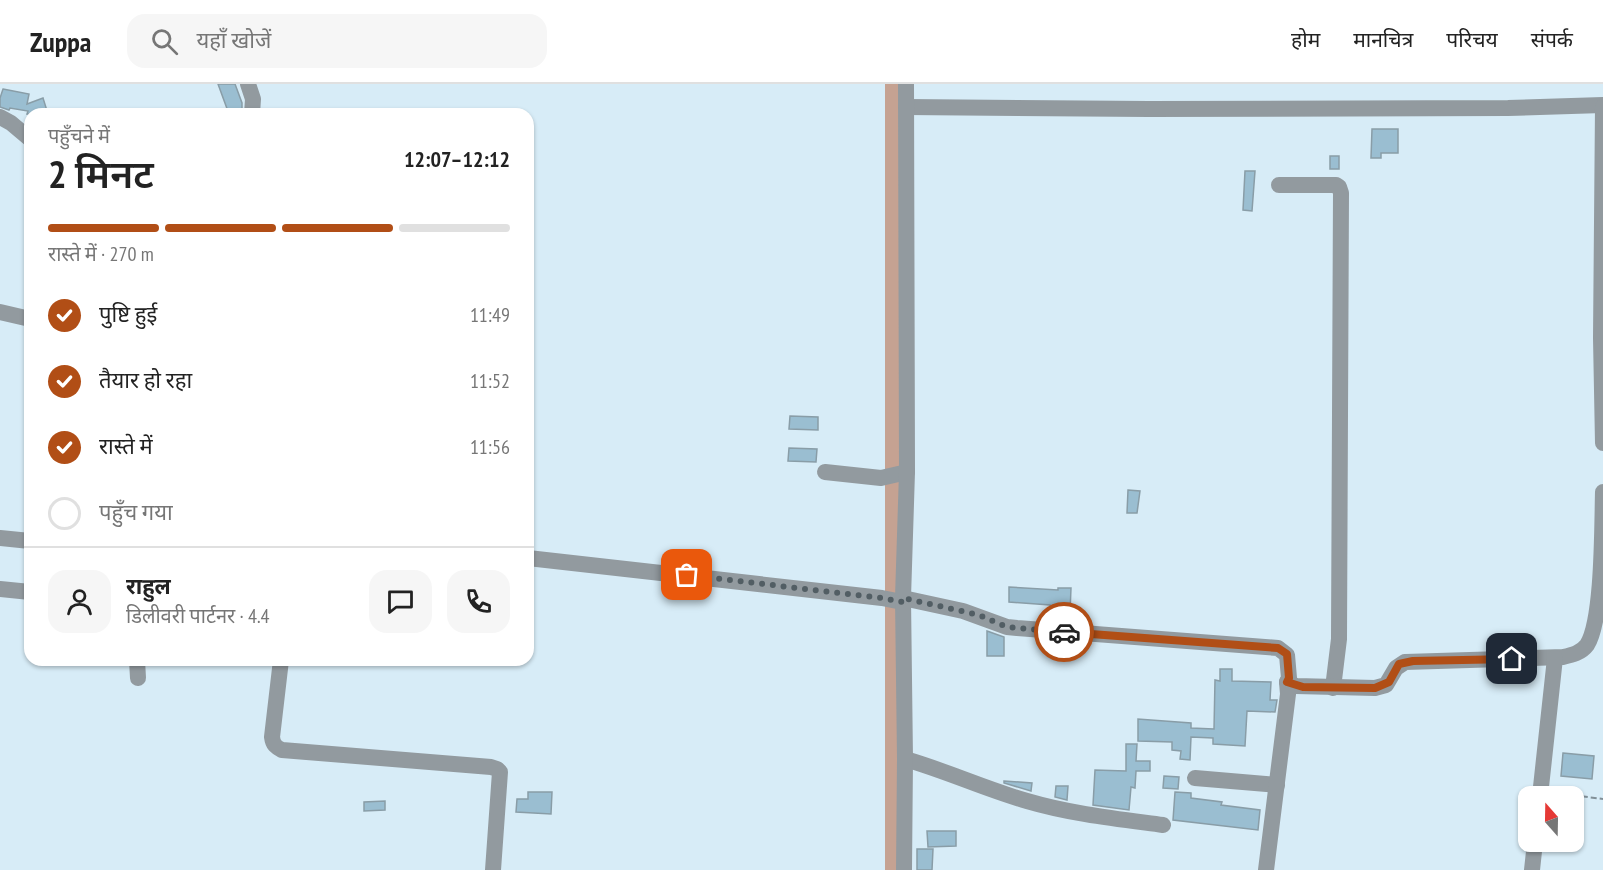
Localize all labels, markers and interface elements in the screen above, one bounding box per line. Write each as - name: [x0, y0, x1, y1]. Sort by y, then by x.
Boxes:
- search box: [127, 14, 547, 68]
- text: Zuppa: [30, 23, 91, 60]
- icon: search: [148, 25, 181, 58]
- text: यहाँ खोजें: [196, 26, 271, 54]
- text: होम: [1291, 26, 1320, 53]
- text: मानचित्र: [1353, 26, 1413, 53]
- text: परिचय: [1446, 26, 1498, 53]
- text: संपर्क: [1531, 26, 1573, 53]
- text: पहुँचने में: [48, 123, 110, 149]
- text: 12:07–12:12: [404, 145, 510, 173]
- text: 2 मिनट: [48, 148, 154, 199]
- text: रास्ते में · 270 m: [48, 241, 154, 267]
- icon: check: [48, 299, 81, 332]
- text: पुष्टि हुई: [99, 300, 157, 328]
- text: 11:49: [470, 302, 510, 328]
- icon: check: [48, 365, 81, 398]
- text: तैयार हो रहा: [99, 366, 192, 394]
- text: 11:52: [470, 368, 510, 394]
- icon: check: [48, 431, 81, 464]
- text: रास्ते में: [99, 432, 153, 460]
- text: 11:56: [470, 434, 510, 460]
- text: पहुँच गया: [99, 498, 173, 526]
- pin: [661, 549, 712, 600]
- icon: bag: [670, 558, 703, 591]
- button: person: [48, 570, 111, 633]
- button: chat: [369, 570, 432, 633]
- button: phone: [447, 570, 510, 633]
- text: राहुल: [126, 572, 171, 600]
- courier: [1034, 602, 1094, 662]
- text: डिलीवरी पार्टनर · 4.4: [126, 603, 270, 629]
- icon: car: [1048, 616, 1081, 649]
- pin: [1486, 633, 1537, 684]
- icon: home: [1495, 642, 1528, 675]
- north arrow: [1518, 786, 1584, 852]
- map controls: [1518, 786, 1584, 852]

